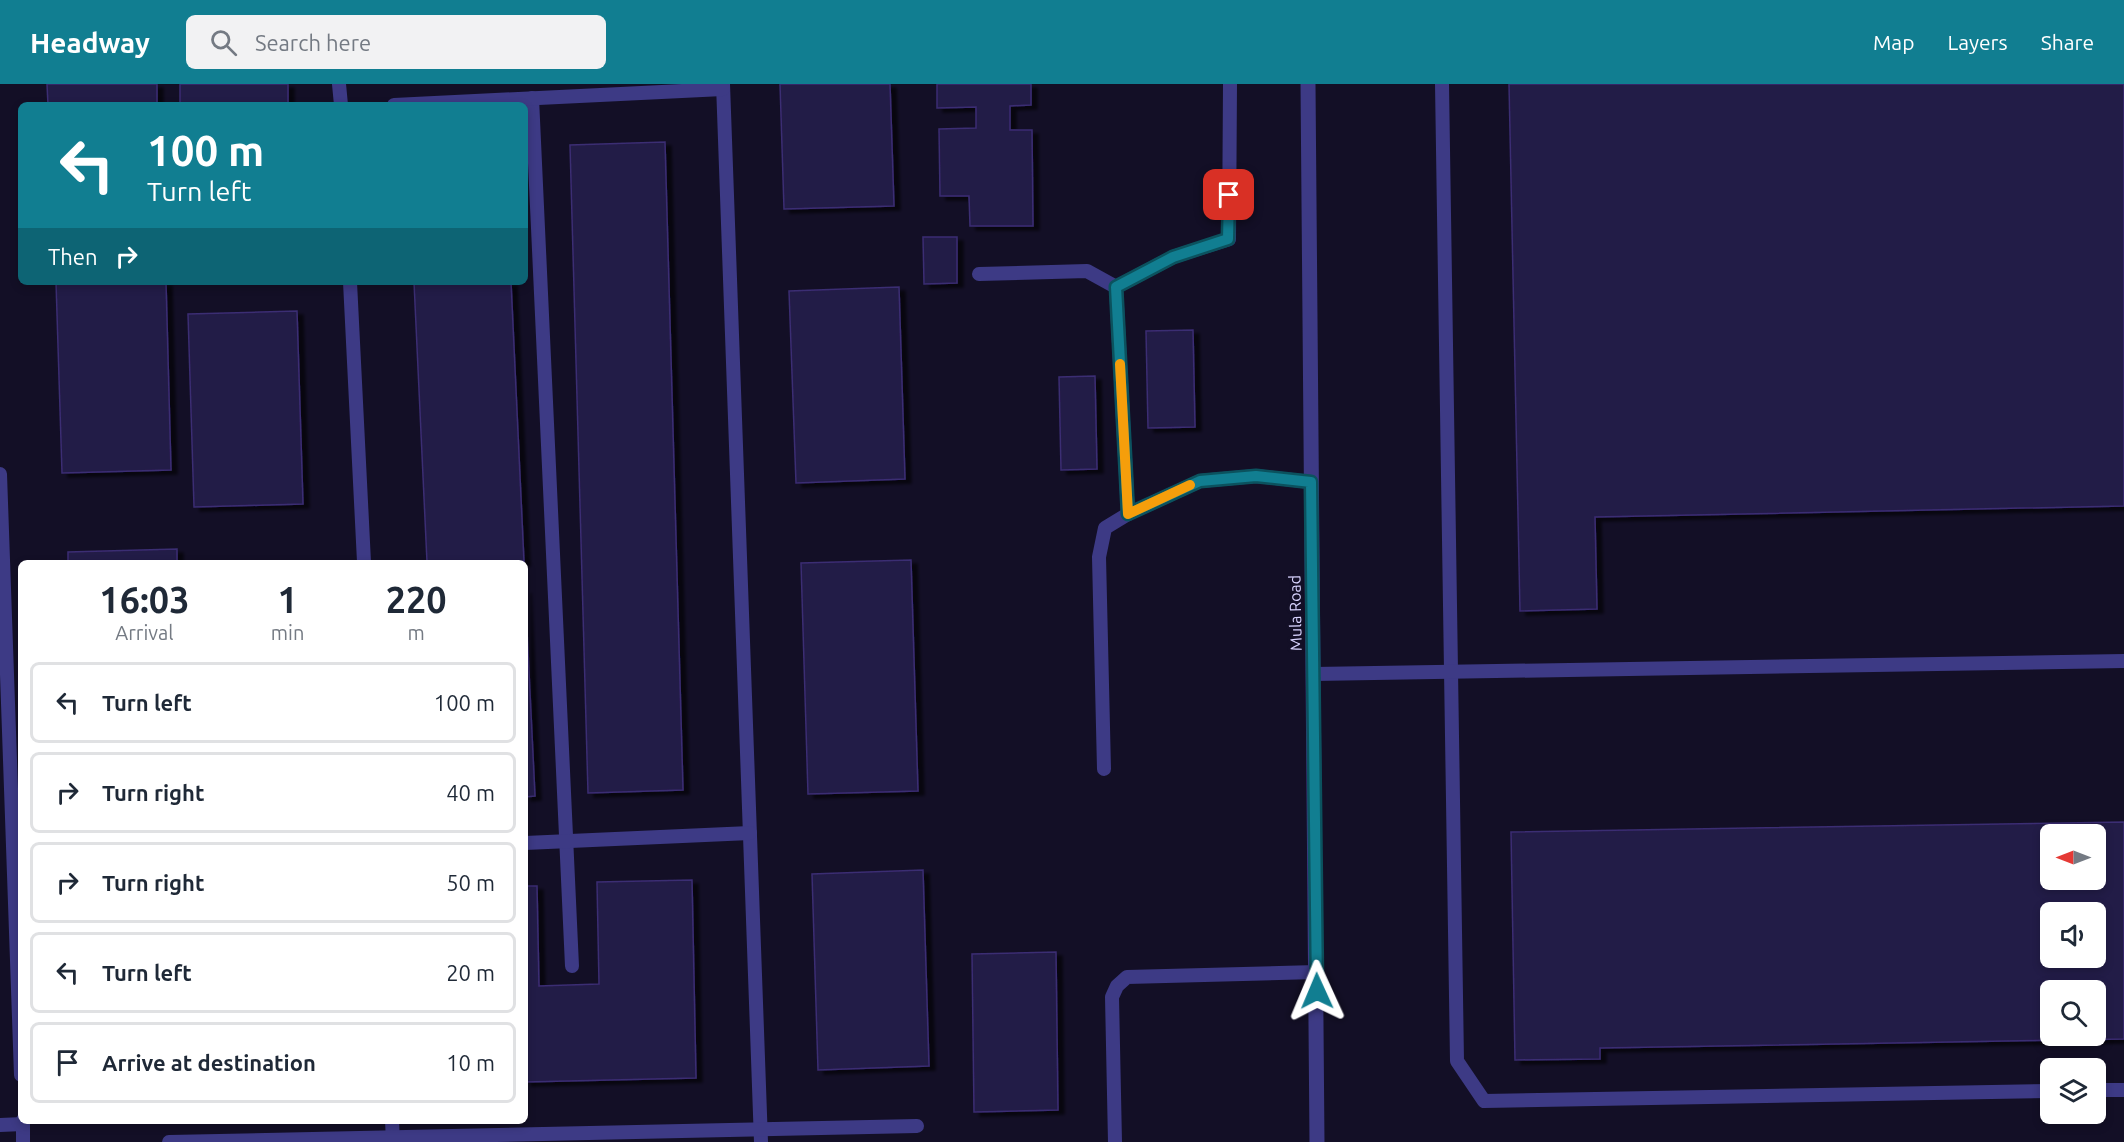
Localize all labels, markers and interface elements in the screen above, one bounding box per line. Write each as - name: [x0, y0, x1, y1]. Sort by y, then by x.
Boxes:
- search box: [186, 15, 606, 69]
- icon: search: [207, 26, 240, 59]
- text: Headway: [30, 27, 150, 58]
- text: Search here: [255, 30, 371, 55]
- text: Map: [1873, 30, 1914, 54]
- text: Layers: [1947, 30, 2008, 54]
- text: Share: [2041, 30, 2094, 54]
- icon: left: [48, 126, 126, 204]
- text: 100 m: [147, 127, 264, 174]
- pin: [1203, 169, 1254, 220]
- text: Turn left: [147, 176, 251, 206]
- icon: arrive: [1212, 178, 1245, 211]
- icon: right: [110, 240, 143, 273]
- text: Then: [48, 244, 98, 269]
- street label: Mula Road: [1285, 575, 1305, 651]
- text: 16:03: [99, 579, 189, 620]
- text: 1: [277, 579, 298, 620]
- text: 220: [386, 579, 447, 620]
- text: Arrival: [115, 621, 174, 644]
- text: min: [271, 621, 304, 644]
- text: m: [408, 621, 425, 644]
- icon: left: [51, 686, 84, 719]
- text: Turn left: [102, 690, 192, 715]
- text: 100 m: [434, 690, 495, 715]
- icon: right: [51, 776, 84, 809]
- text: Turn right: [102, 780, 204, 805]
- text: 40 m: [446, 780, 495, 805]
- north arrow: [2040, 824, 2106, 890]
- map controls: [2040, 824, 2106, 1124]
- icon: right: [51, 866, 84, 899]
- text: Turn right: [102, 870, 204, 895]
- text: 50 m: [446, 870, 495, 895]
- button: sound: [2040, 902, 2106, 968]
- icon: left: [51, 956, 84, 989]
- position arrow: [1285, 959, 1349, 1023]
- text: Turn left: [102, 960, 192, 985]
- text: 20 m: [446, 960, 495, 985]
- button: search: [2040, 980, 2106, 1046]
- icon: arrive: [51, 1046, 84, 1079]
- text: Arrive at destination: [102, 1050, 316, 1075]
- text: 10 m: [446, 1050, 495, 1075]
- button: layers: [2040, 1058, 2106, 1124]

